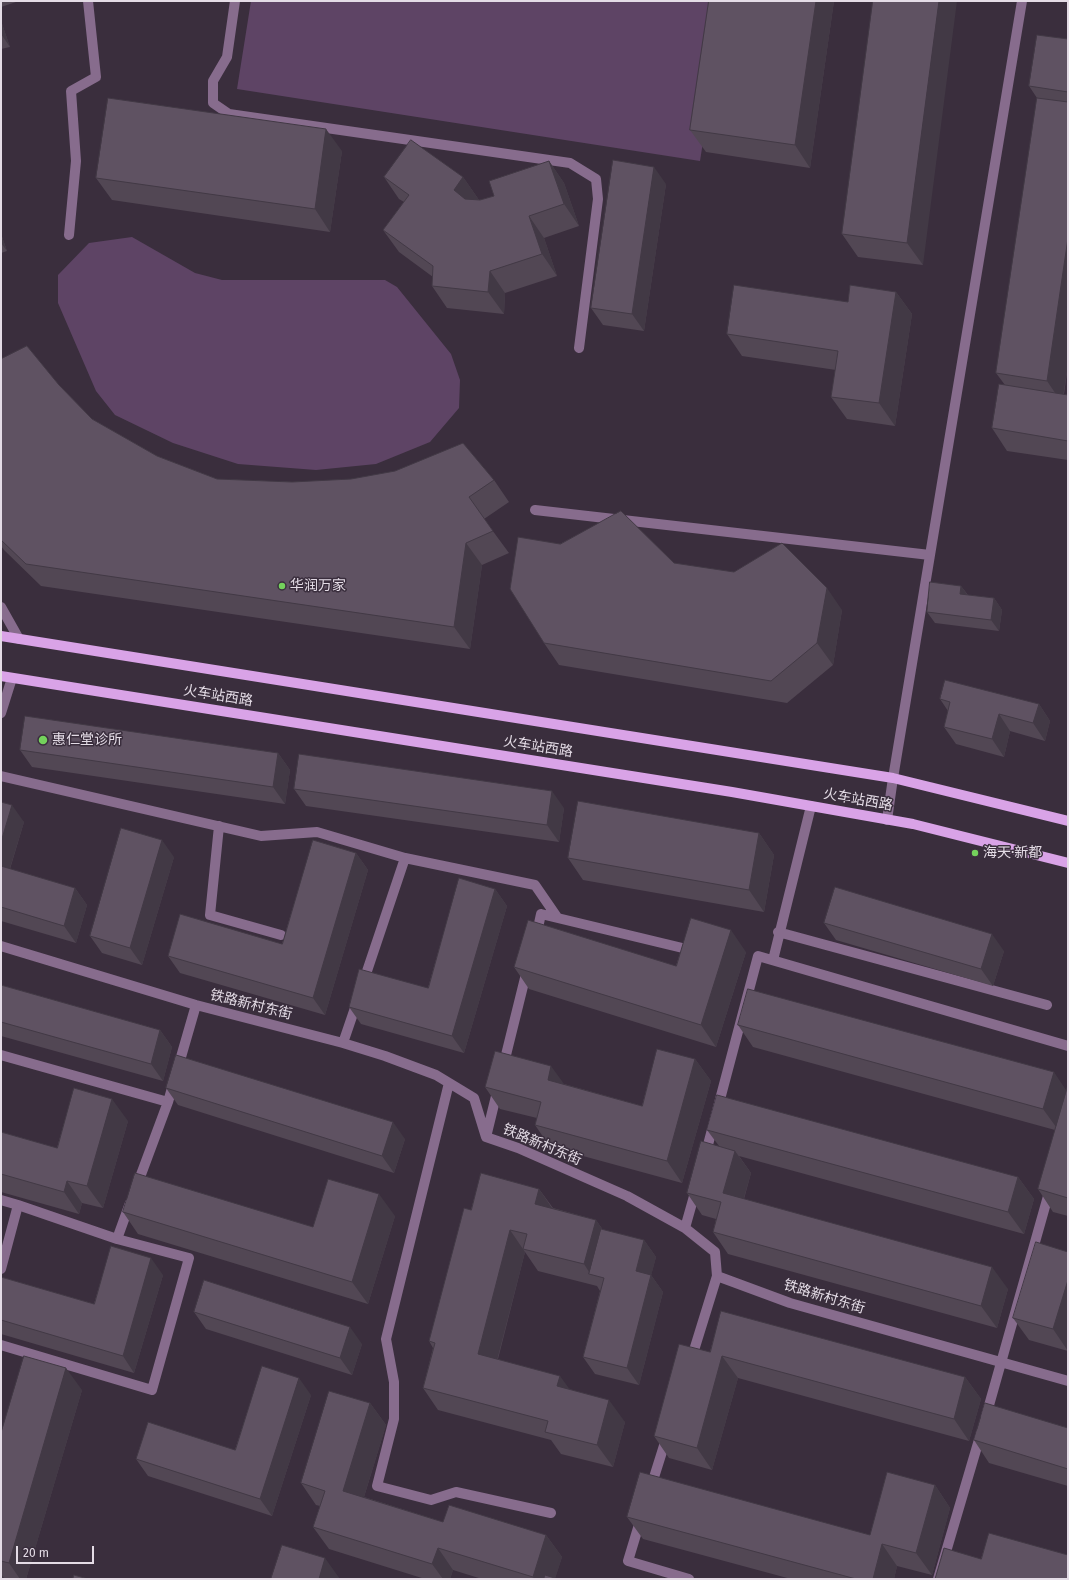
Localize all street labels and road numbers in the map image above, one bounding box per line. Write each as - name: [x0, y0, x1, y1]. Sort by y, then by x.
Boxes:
- street label: 火车站西路: [182, 682, 254, 710]
- street label: 火车站西路: [502, 733, 574, 761]
- street label: 火车站西路: [822, 786, 894, 814]
- street label: 铁路新村东街: [208, 987, 294, 1023]
- street label: 铁路新村东街: [500, 1121, 584, 1169]
- street label: 铁路新村东街: [781, 1277, 867, 1317]

